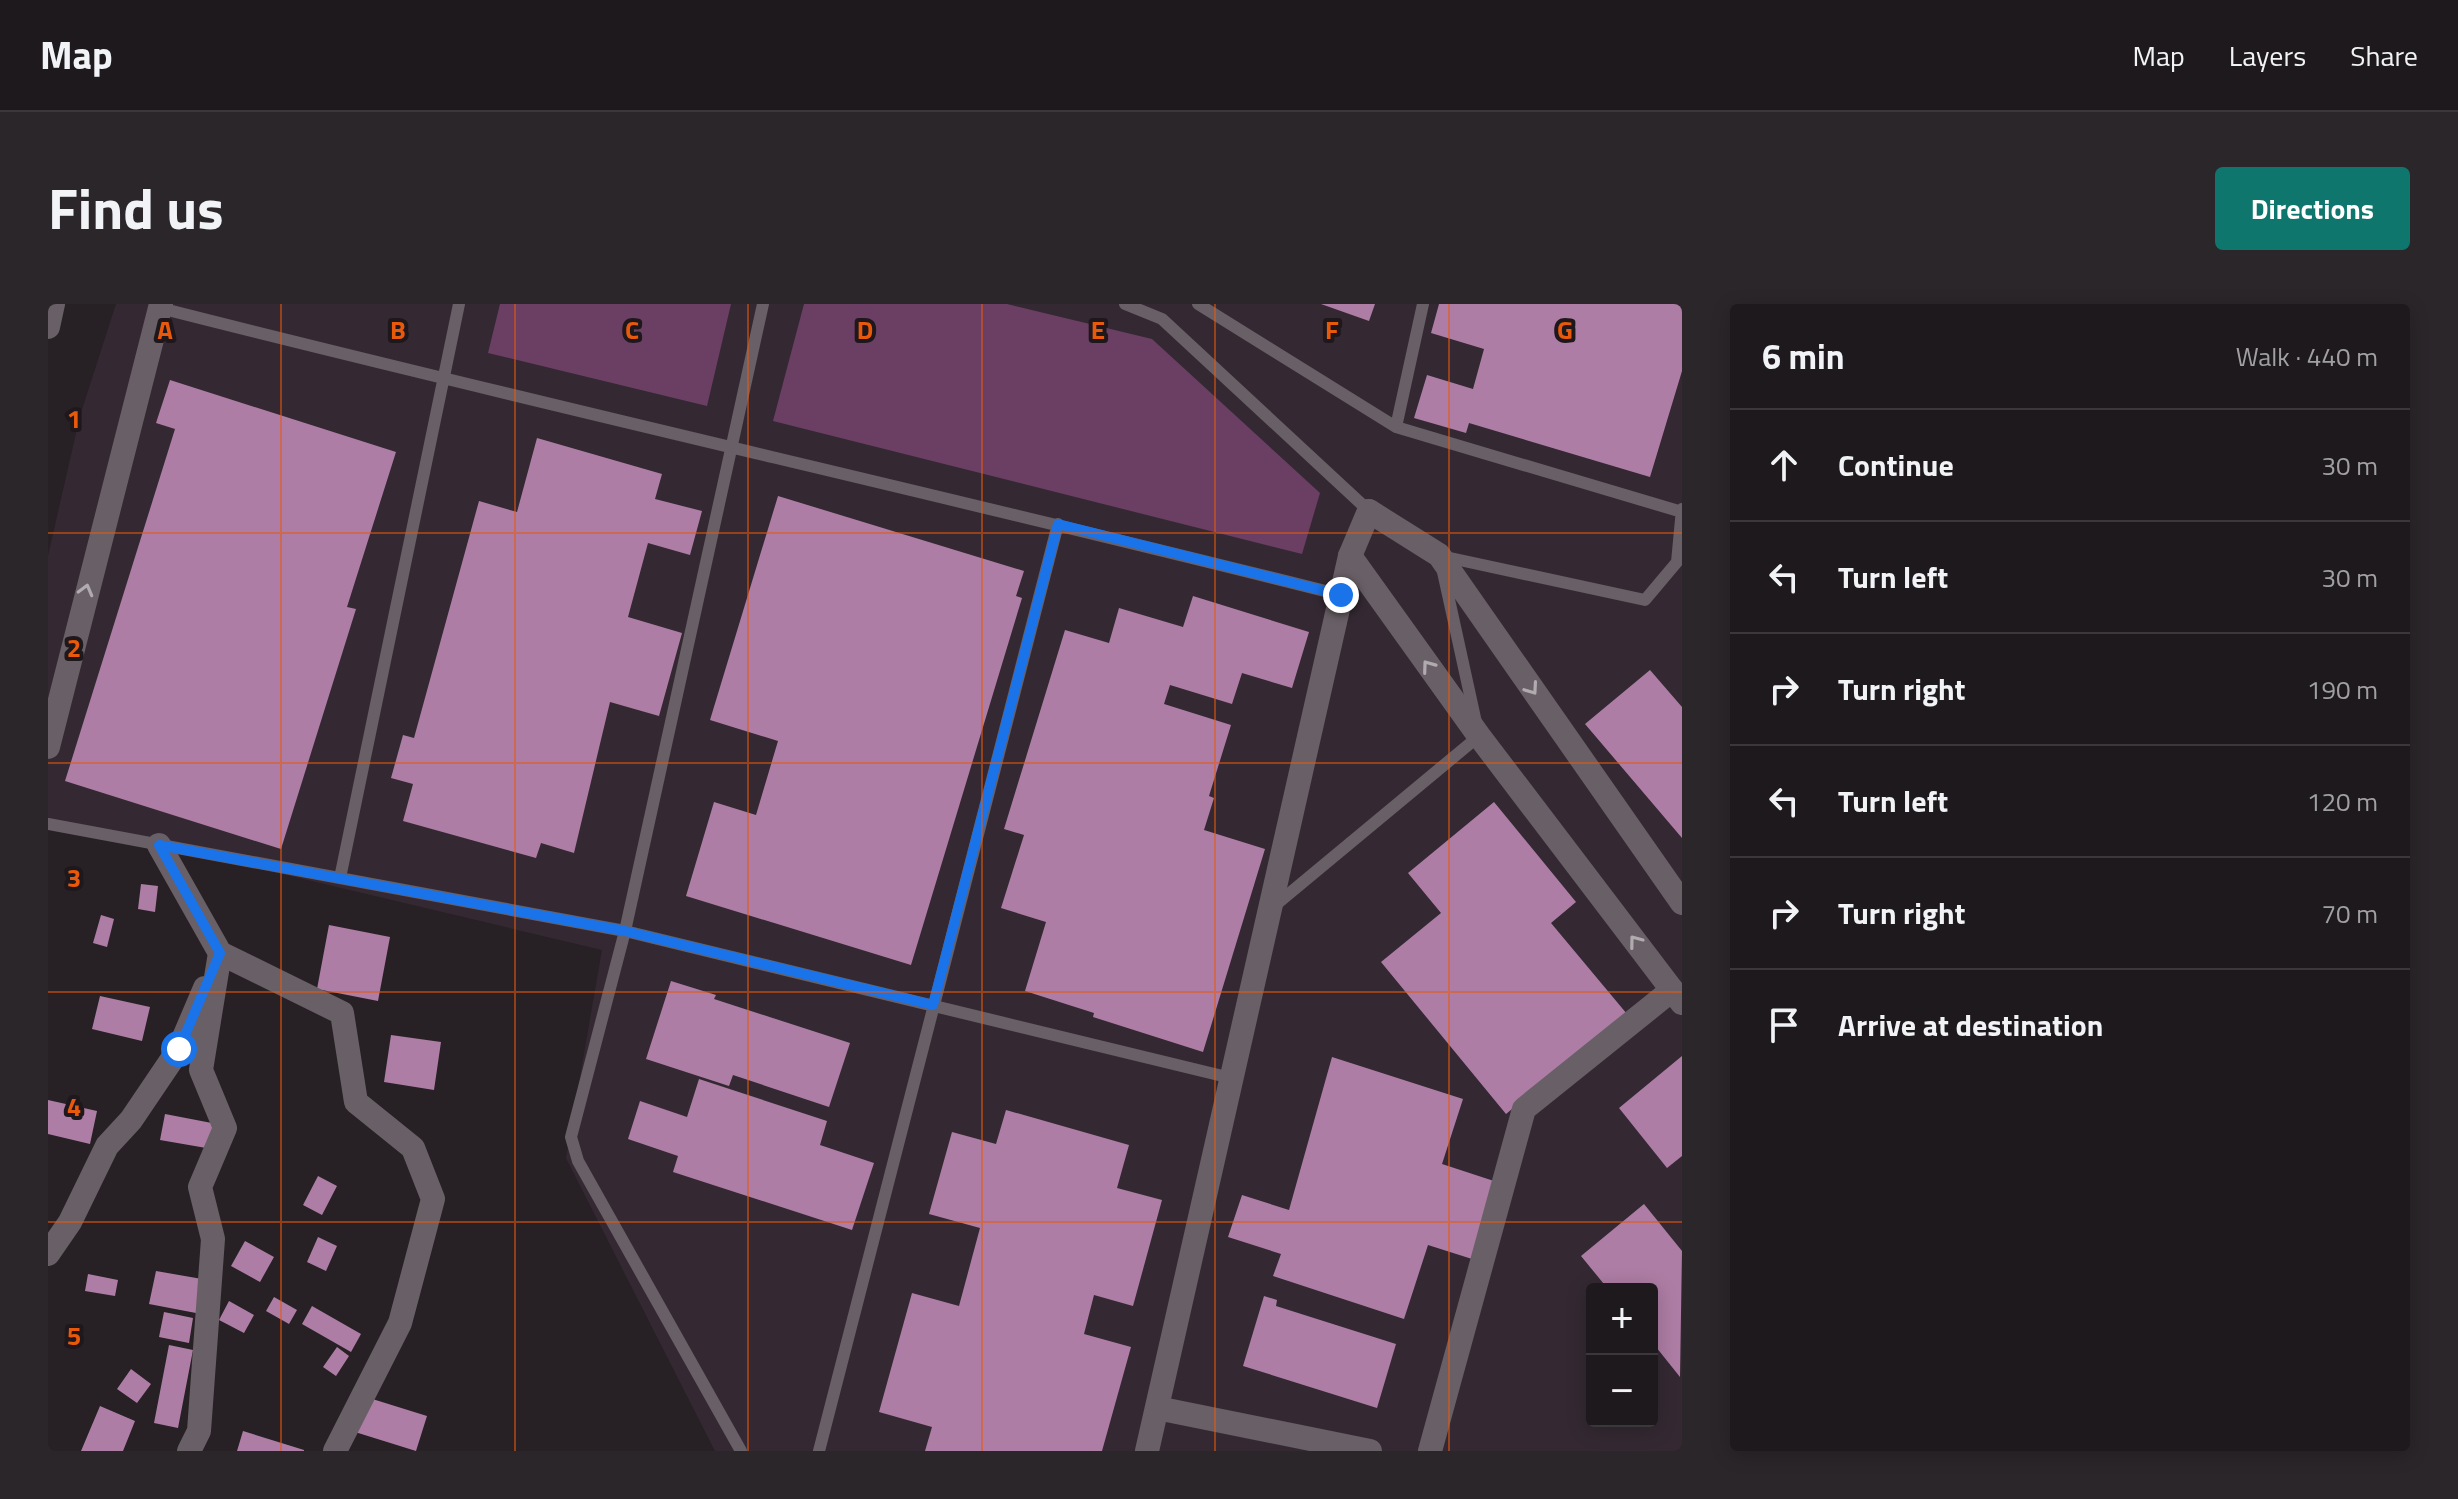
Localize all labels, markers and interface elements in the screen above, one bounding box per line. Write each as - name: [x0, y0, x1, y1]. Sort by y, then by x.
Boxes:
- text: Map: [40, 26, 113, 84]
- text: Map: [2132, 34, 2185, 77]
- text: Layers: [2229, 34, 2306, 77]
- text: Share: [2350, 34, 2418, 77]
- text: Find us: [48, 166, 224, 251]
- button: Directions: [2215, 167, 2410, 250]
- text: A: [157, 310, 173, 349]
- text: B: [390, 310, 406, 349]
- text: C: [625, 310, 639, 349]
- text: D: [857, 310, 873, 349]
- text: E: [1091, 310, 1105, 349]
- text: F: [1325, 310, 1339, 349]
- text: G: [1557, 310, 1573, 349]
- text: 6 min: [1762, 330, 1845, 382]
- text: Walk · 440 m: [2236, 337, 2378, 376]
- text: 1: [67, 399, 81, 438]
- text: Continue: [1838, 442, 1954, 488]
- icon: ahead: [1762, 443, 1806, 487]
- text: 30 m: [2321, 446, 2378, 485]
- text: Turn left: [1838, 554, 1948, 600]
- icon: left: [1762, 555, 1806, 599]
- text: 30 m: [2321, 558, 2378, 597]
- route end: [1323, 577, 1359, 613]
- one-way arrow: [76, 584, 93, 597]
- text: 2: [67, 628, 81, 667]
- one-way arrow: [1424, 660, 1438, 674]
- text: Turn right: [1838, 666, 1966, 712]
- icon: right: [1762, 667, 1806, 711]
- text: 190 m: [2307, 670, 2378, 709]
- one-way arrow: [1522, 680, 1537, 694]
- text: Turn left: [1838, 778, 1948, 824]
- icon: left: [1762, 779, 1806, 823]
- text: 120 m: [2307, 782, 2378, 821]
- text: 3: [67, 858, 81, 897]
- text: Turn right: [1838, 890, 1966, 936]
- icon: right: [1762, 891, 1806, 935]
- text: 70 m: [2321, 894, 2378, 933]
- one-way arrow: [1630, 935, 1644, 950]
- text: Arrive at destination: [1838, 1002, 2103, 1048]
- icon: arrive: [1762, 1003, 1806, 1047]
- route start: [161, 1031, 197, 1067]
- text: 4: [67, 1087, 81, 1126]
- map controls: [1586, 1283, 1658, 1427]
- button: +: [1586, 1283, 1658, 1355]
- text: 5: [67, 1316, 81, 1355]
- button: −: [1586, 1355, 1658, 1427]

